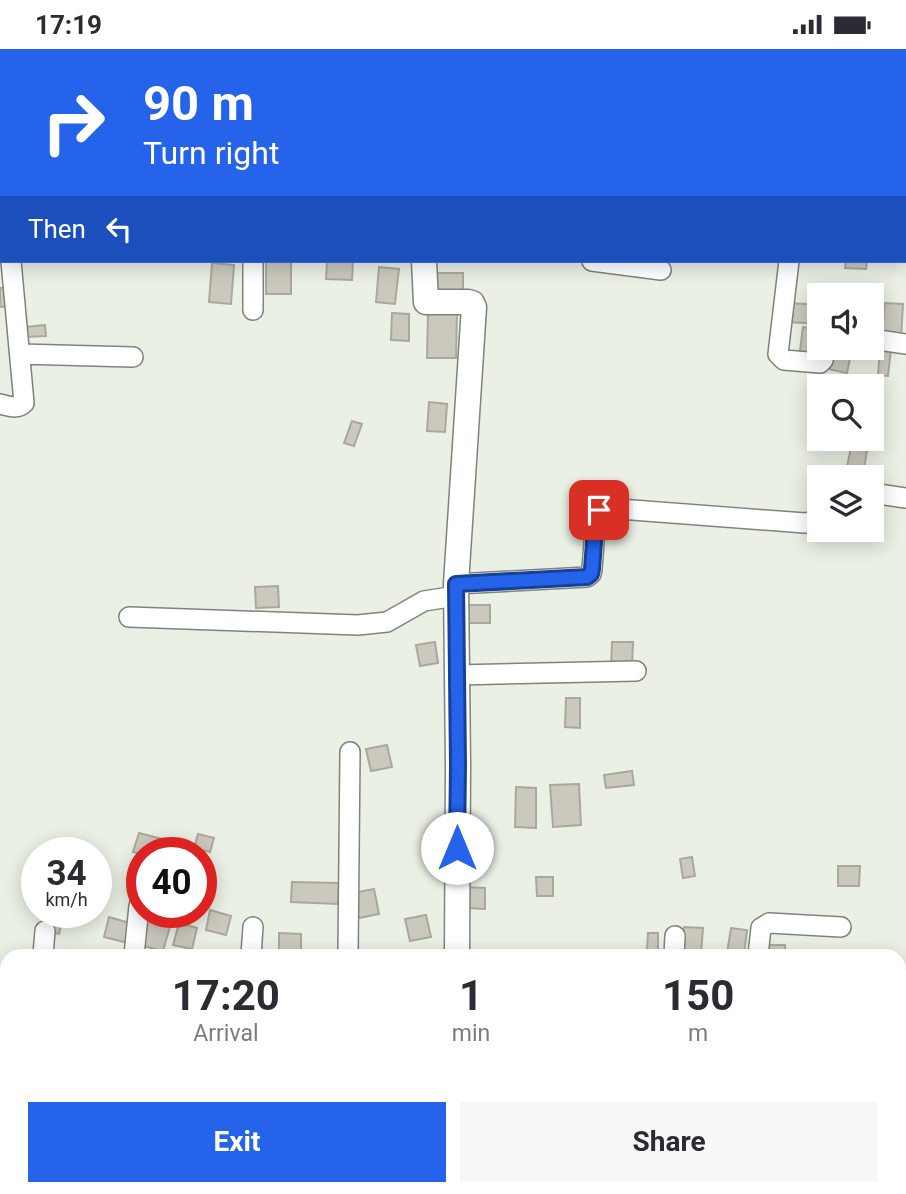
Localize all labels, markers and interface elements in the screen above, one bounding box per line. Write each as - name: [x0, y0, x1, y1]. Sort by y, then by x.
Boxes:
- text: 17:19: [35, 10, 102, 40]
- text: 90 m: [143, 75, 254, 132]
- icon: right: [28, 77, 119, 168]
- text: Turn right: [143, 134, 279, 172]
- icon: left: [100, 210, 138, 248]
- text: Then: [28, 214, 86, 244]
- map controls: [807, 283, 884, 542]
- button: sound: [807, 283, 884, 360]
- button: search: [807, 374, 884, 451]
- button: layers: [807, 465, 884, 542]
- pin: [569, 480, 629, 540]
- icon: arrive: [580, 491, 618, 529]
- position arrow: [420, 811, 494, 885]
- speed limit sign: 40: [126, 837, 217, 928]
- text: 34: [46, 853, 87, 894]
- text: km/h: [45, 889, 88, 910]
- text: 17:20: [172, 971, 280, 1020]
- text: 1: [459, 971, 483, 1020]
- text: 150: [662, 971, 734, 1020]
- text: Arrival: [193, 1020, 259, 1047]
- text: min: [452, 1020, 490, 1047]
- text: m: [688, 1020, 708, 1047]
- button: Exit: [28, 1102, 446, 1182]
- button: Share: [460, 1102, 878, 1182]

